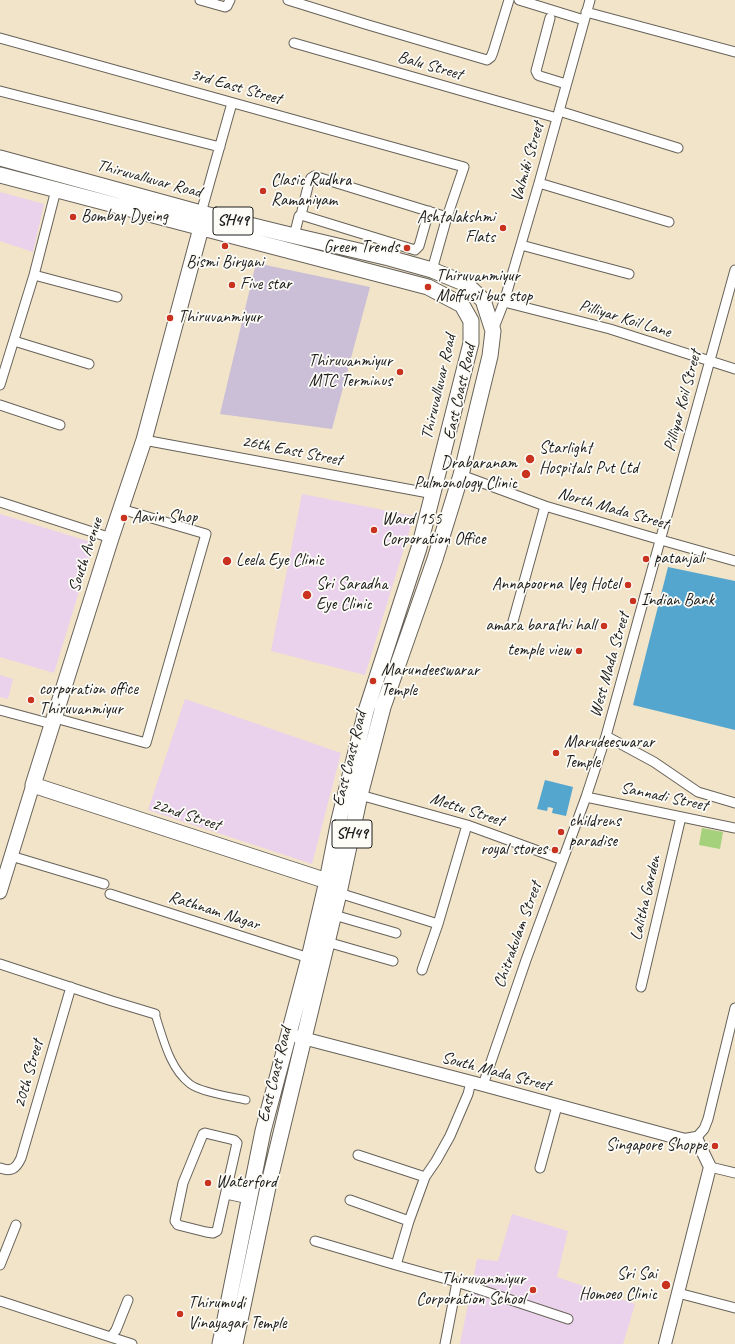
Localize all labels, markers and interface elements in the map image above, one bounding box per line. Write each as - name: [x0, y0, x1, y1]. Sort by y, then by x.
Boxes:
- street label: Balu Street: [395, 47, 465, 85]
- street label: 3rd East Street: [188, 64, 284, 110]
- street label: Valmiki Street: [507, 120, 549, 204]
- street label: Thiruvalluvar Road: [95, 155, 203, 203]
- place label: Clasic Rudhra Ramaniyam: [271, 171, 351, 211]
- marker: Clasic Rudhra Ramaniyam: [258, 186, 268, 196]
- place label: Bombay Dyeing: [81, 207, 168, 227]
- road number: SH49: [213, 207, 253, 235]
- place label: Ashtalakshmi Flats: [417, 208, 495, 248]
- marker: Bombay Dyeing: [68, 212, 78, 222]
- marker: Ashtalakshmi Flats: [498, 223, 508, 233]
- place label: Green Trends: [324, 238, 399, 258]
- marker: Bismi Biryani: [220, 241, 230, 251]
- marker: Green Trends: [402, 243, 412, 253]
- place label: Bismi Biryani: [186, 253, 264, 273]
- place label: Thiruvanmiyur Moffusil bus stop: [436, 267, 532, 307]
- place label: Five star: [240, 275, 291, 295]
- marker: Five star: [227, 280, 237, 290]
- marker: Thiruvanmiyur Moffusil bus stop: [423, 282, 433, 292]
- street label: Pilliyar Koil Lane: [577, 295, 673, 343]
- place label: Thiruvanmiyur: [178, 308, 262, 328]
- marker: Thiruvanmiyur: [165, 313, 175, 323]
- street label: Thiruvalluvar Road: [417, 332, 461, 442]
- street label: East Coast Road: [439, 343, 481, 441]
- street label: Pilliyar Koil Street: [660, 348, 706, 454]
- place label: Thiruvanmiyur MTC Terminus: [308, 352, 392, 392]
- marker: Thiruvanmiyur MTC Terminus: [395, 367, 405, 377]
- street label: 26th East Street: [240, 431, 344, 471]
- place label: Starlight Hospitals Pvt Ltd: [539, 439, 638, 479]
- marker: Starlight Hospitals Pvt Ltd: [524, 453, 536, 465]
- place label: Drabaranam Pulmonology Clinic: [414, 454, 517, 494]
- marker: Drabaranam Pulmonology Clinic: [520, 468, 532, 480]
- street label: North Mada Street: [555, 483, 671, 535]
- place label: Aavin Shop: [132, 508, 197, 528]
- place label: Ward 155 Corporation Office: [382, 510, 485, 550]
- marker: Aavin Shop: [119, 513, 129, 523]
- street label: South Avenue: [64, 515, 108, 595]
- marker: Ward 155 Corporation Office: [369, 525, 379, 535]
- place label: patanjali: [654, 549, 704, 569]
- place label: Leela Eye Clinic: [236, 551, 324, 571]
- marker: patanjali: [641, 554, 651, 564]
- marker: Leela Eye Clinic: [221, 555, 233, 567]
- place label: Sri Saradha Eye Clinic: [316, 575, 387, 615]
- place label: Annapoorna Veg Hotel: [492, 575, 620, 595]
- marker: Annapoorna Veg Hotel: [623, 580, 633, 590]
- marker: Sri Saradha Eye Clinic: [301, 589, 313, 601]
- place label: Indian Bank: [641, 591, 714, 611]
- marker: Indian Bank: [628, 596, 638, 606]
- street label: West Mada Street: [585, 610, 635, 720]
- place label: amara barathi hall: [486, 616, 596, 636]
- marker: amara barathi hall: [599, 621, 609, 631]
- place label: temple view: [507, 641, 571, 661]
- marker: temple view: [574, 646, 584, 656]
- place label: Marundeeswarar Temple: [381, 661, 479, 701]
- marker: Marundeeswarar Temple: [368, 676, 378, 686]
- place label: corporation office Thiruvanmiyur: [39, 680, 138, 720]
- marker: corporation office Thiruvanmiyur: [26, 695, 36, 705]
- street label: East Coast Road: [328, 710, 372, 808]
- place label: Marudeeswarar Temple: [564, 733, 654, 773]
- marker: Marudeeswarar Temple: [551, 748, 561, 758]
- street label: Sannadi Street: [619, 778, 709, 816]
- street label: Mettu Street: [427, 788, 507, 832]
- street label: 22nd Street: [149, 794, 223, 836]
- place label: childrens paradise: [569, 812, 621, 852]
- road number: SH49: [332, 820, 372, 848]
- marker: childrens paradise: [556, 827, 566, 837]
- place label: royal stores: [480, 840, 547, 860]
- marker: royal stores: [550, 845, 560, 855]
- street label: Lalitha Garden: [626, 853, 666, 943]
- street label: Chitrakulam Street: [489, 879, 547, 991]
- street label: Rathnam Nagar: [166, 887, 262, 935]
- street label: East Coast Road: [253, 1026, 297, 1124]
- street label: 20th Street: [10, 1038, 48, 1110]
- street label: South Mada Street: [439, 1048, 553, 1096]
- place label: Singapore Shoppe: [606, 1136, 707, 1156]
- marker: Singapore Shoppe: [710, 1141, 720, 1151]
- place label: Waterford: [216, 1173, 277, 1193]
- marker: Waterford: [203, 1178, 213, 1188]
- place label: Sri Sai Homoeo Clinic: [579, 1265, 657, 1305]
- place label: Thiruvanmiyur Corporation School: [416, 1270, 525, 1310]
- marker: Sri Sai Homoeo Clinic: [660, 1279, 672, 1291]
- marker: Thiruvanmiyur Corporation School: [528, 1285, 538, 1295]
- place label: Thirumudi Vinayagar Temple: [188, 1294, 287, 1334]
- marker: Thirumudi Vinayagar Temple: [175, 1309, 185, 1319]

